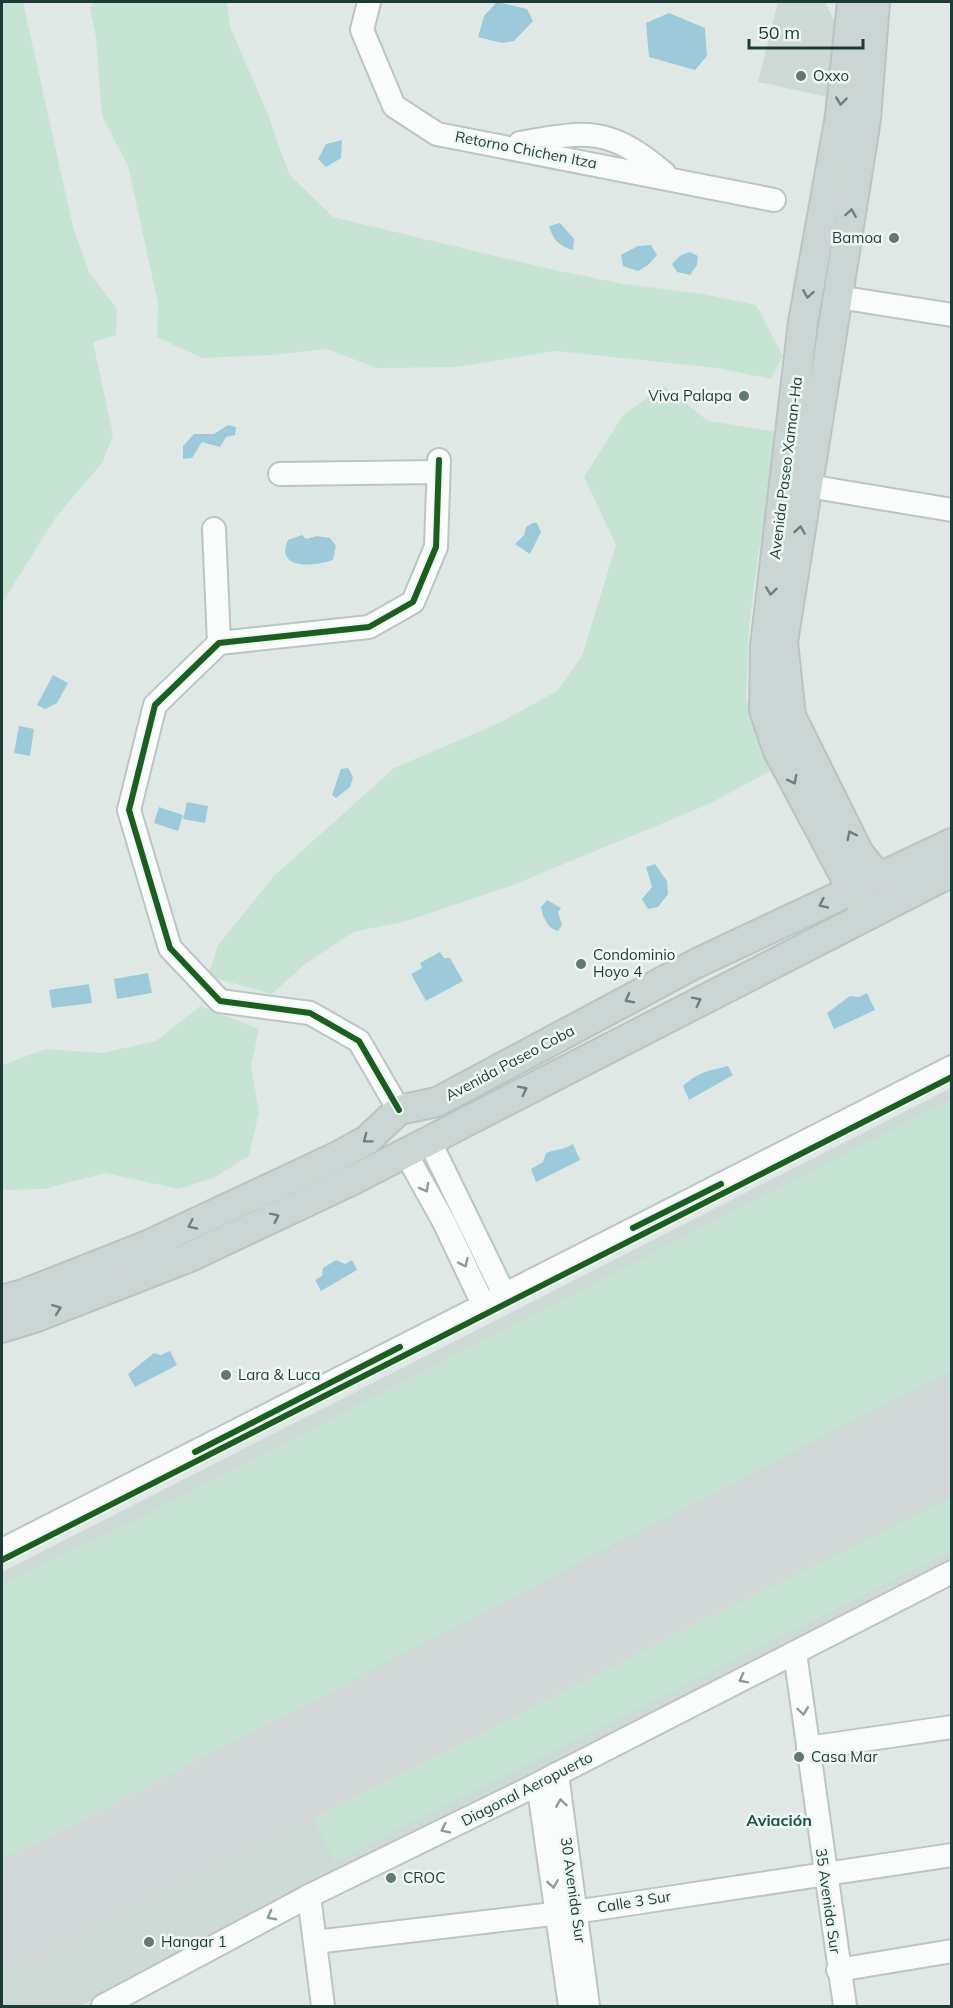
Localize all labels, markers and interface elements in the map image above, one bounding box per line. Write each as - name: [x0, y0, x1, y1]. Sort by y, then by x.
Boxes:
- scale bar: [749, 12, 863, 50]
- text: 50 m: [758, 21, 800, 44]
- place label: Oxxo: [813, 66, 849, 85]
- marker: Oxxo: [794, 69, 808, 83]
- one-way arrow: [835, 97, 848, 106]
- street label: Retorno Chichen Itza: [453, 126, 599, 173]
- one-way arrow: [844, 208, 857, 218]
- place label: Bamoa: [832, 228, 882, 247]
- marker: Bamoa: [887, 231, 901, 245]
- one-way arrow: [802, 288, 815, 298]
- street label: Avenida Paseo Xaman-Ha: [765, 375, 806, 560]
- place label: Viva Palapa: [648, 386, 732, 405]
- marker: Viva Palapa: [737, 389, 751, 403]
- one-way arrow: [794, 525, 806, 535]
- one-way arrow: [765, 587, 778, 596]
- one-way arrow: [786, 774, 797, 784]
- one-way arrow: [846, 830, 858, 841]
- one-way arrow: [818, 897, 829, 909]
- place label: Condominio Hoyo 4: [593, 945, 675, 981]
- marker: Condominio Hoyo 4: [574, 957, 588, 971]
- one-way arrow: [625, 992, 635, 1003]
- one-way arrow: [691, 997, 701, 1008]
- street label: Avenida Paseo Coba: [442, 1020, 578, 1105]
- one-way arrow: [517, 1086, 528, 1098]
- one-way arrow: [362, 1131, 373, 1142]
- one-way arrow: [418, 1182, 429, 1192]
- one-way arrow: [269, 1212, 280, 1224]
- one-way arrow: [187, 1217, 198, 1229]
- one-way arrow: [456, 1257, 468, 1268]
- one-way arrow: [51, 1304, 62, 1317]
- place label: Lara & Luca: [238, 1365, 321, 1384]
- marker: Lara & Luca: [219, 1368, 233, 1382]
- one-way arrow: [738, 1672, 749, 1684]
- one-way arrow: [796, 1706, 808, 1715]
- street label: Diagonal Aeropuerto: [458, 1747, 596, 1830]
- place label: Casa Mar: [811, 1747, 878, 1766]
- marker: Casa Mar: [792, 1750, 806, 1764]
- one-way arrow: [556, 1798, 568, 1807]
- district label: Aviación: [746, 1810, 812, 1830]
- one-way arrow: [441, 1822, 452, 1834]
- street label: 30 Avenida Sur: [557, 1836, 590, 1944]
- street label: 35 Avenida Sur: [812, 1847, 845, 1955]
- place label: CROC: [403, 1868, 445, 1887]
- marker: CROC: [384, 1871, 398, 1885]
- one-way arrow: [546, 1879, 558, 1888]
- street label: Calle 3 Sur: [596, 1886, 673, 1917]
- one-way arrow: [267, 1909, 277, 1920]
- place label: Hangar 1: [161, 1932, 227, 1951]
- marker: Hangar 1: [142, 1935, 156, 1949]

